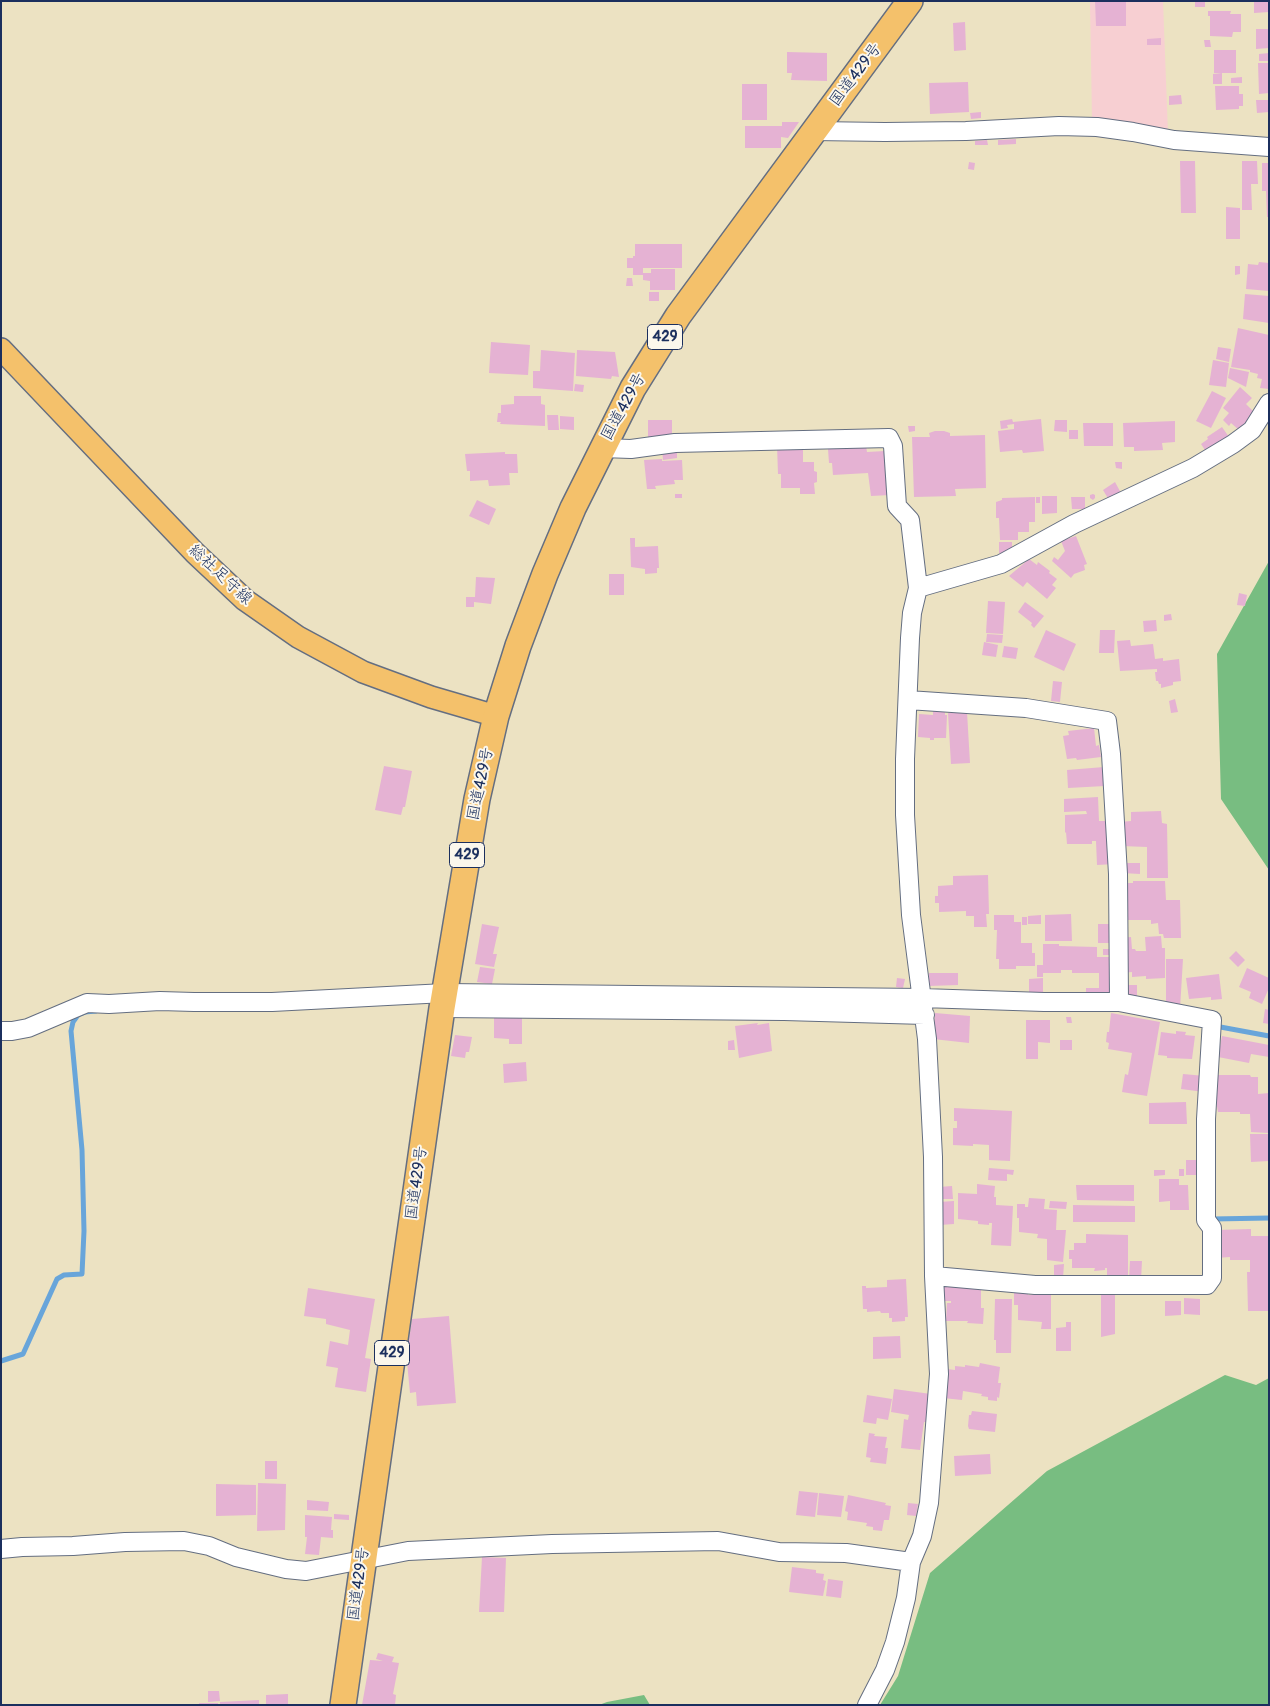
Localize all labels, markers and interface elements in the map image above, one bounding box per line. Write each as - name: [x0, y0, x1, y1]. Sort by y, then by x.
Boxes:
- street label: 国道429号: [826, 39, 886, 111]
- road number: 429: [648, 324, 682, 350]
- street label: 国道429号: [598, 370, 650, 444]
- street label: 総社足守線: [184, 541, 256, 609]
- street label: 国道429号: [464, 746, 498, 822]
- road number: 429: [450, 842, 484, 868]
- street label: 国道429号: [402, 1145, 432, 1221]
- road number: 429: [374, 1340, 410, 1366]
- street label: 国道429号: [344, 1546, 374, 1622]

